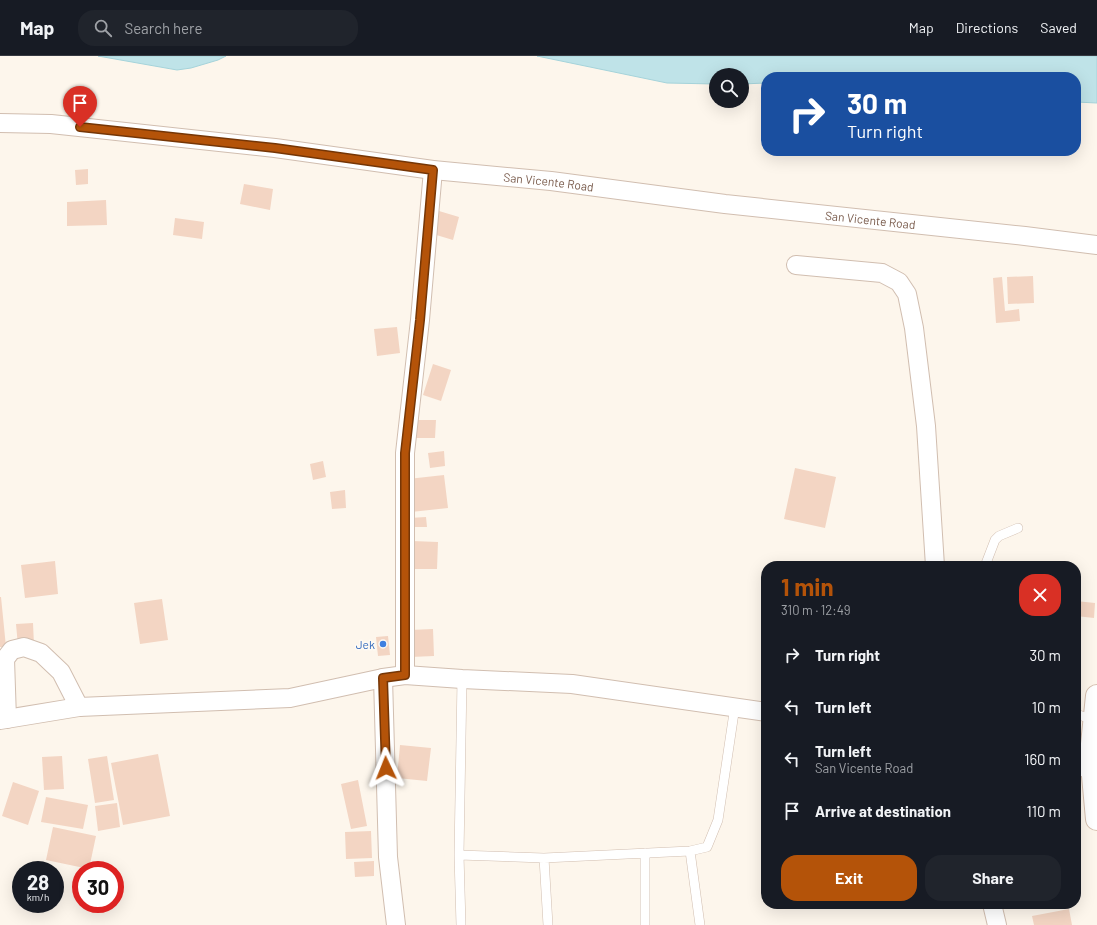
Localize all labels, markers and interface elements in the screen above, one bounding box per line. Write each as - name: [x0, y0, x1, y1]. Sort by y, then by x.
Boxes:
- search box: [78, 10, 358, 46]
- text: Map: [20, 16, 54, 39]
- icon: search: [92, 17, 114, 39]
- text: Search here: [124, 19, 202, 37]
- text: Map: [909, 19, 934, 36]
- text: Directions: [956, 19, 1018, 36]
- text: Saved: [1040, 19, 1077, 36]
- map controls: [709, 68, 749, 108]
- button: search: [709, 68, 749, 108]
- pin: [63, 86, 97, 127]
- text: 30 m: [847, 86, 907, 120]
- icon: right: [781, 88, 833, 140]
- icon: arrive: [69, 92, 91, 114]
- text: Turn right: [847, 120, 923, 142]
- street label: San Vicente Road: [503, 170, 595, 194]
- street label: San Vicente Road: [824, 208, 916, 231]
- text: 1 min: [781, 572, 834, 601]
- button: close: [1019, 574, 1061, 616]
- text: 310 m · 12:49: [781, 602, 851, 618]
- place label: Jek: [356, 637, 375, 651]
- marker: Jek: [378, 639, 388, 649]
- icon: right: [781, 644, 803, 666]
- text: Turn right: [815, 646, 880, 664]
- text: 30 m: [1029, 646, 1061, 664]
- icon: left: [781, 696, 803, 718]
- text: Turn left: [815, 698, 871, 716]
- text: 10 m: [1032, 698, 1061, 716]
- text: Turn left: [815, 742, 871, 760]
- position arrow: [365, 747, 407, 789]
- icon: left: [781, 748, 803, 770]
- text: 160 m: [1024, 750, 1061, 768]
- text: San Vicente Road: [815, 760, 913, 776]
- icon: arrive: [781, 800, 803, 822]
- text: Arrive at destination: [815, 802, 951, 820]
- text: 110 m: [1027, 802, 1061, 820]
- button: Exit: [781, 855, 917, 901]
- button: Share: [925, 855, 1061, 901]
- speed limit sign: 30: [72, 861, 124, 913]
- text: 28: [27, 870, 49, 894]
- text: km/h: [27, 891, 49, 903]

